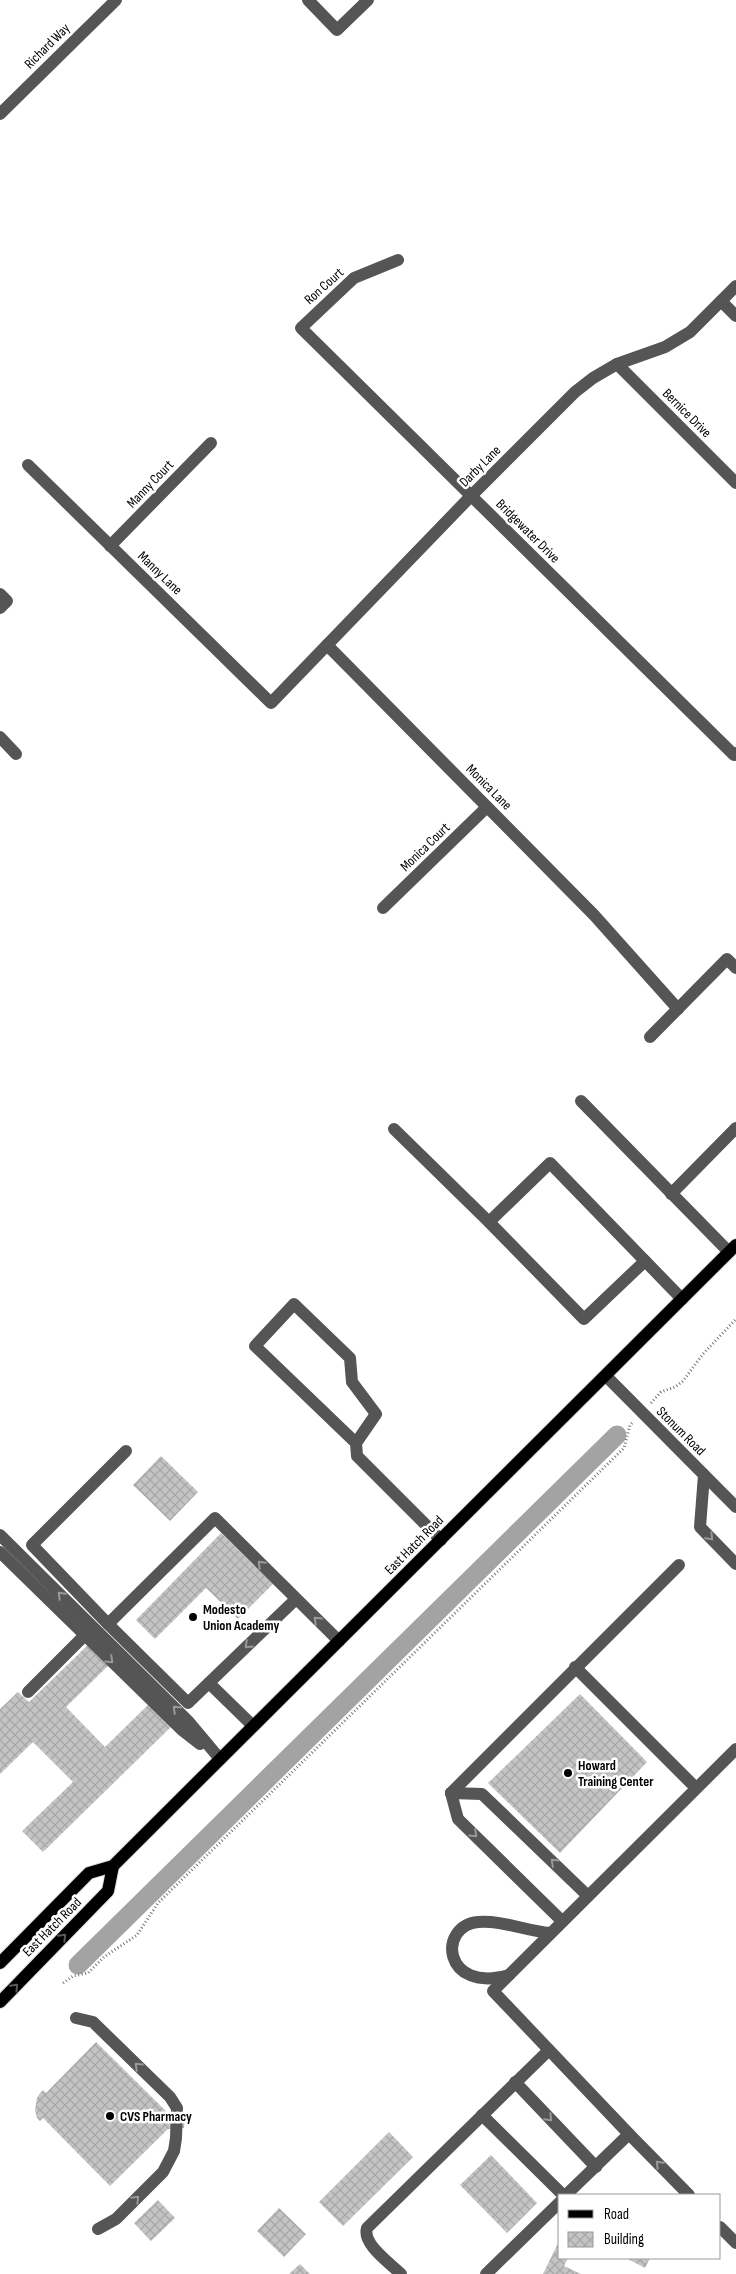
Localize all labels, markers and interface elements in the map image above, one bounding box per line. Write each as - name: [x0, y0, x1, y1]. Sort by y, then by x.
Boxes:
- street label: Richard Way: [21, 19, 74, 72]
- street label: Ron Court: [301, 264, 347, 308]
- street label: Bernice Drive: [659, 385, 715, 441]
- street label: Darby Lane: [456, 442, 504, 490]
- street label: Manny Court: [123, 456, 177, 512]
- street label: Bridgewater Drive: [493, 496, 563, 566]
- street label: Manny Lane: [134, 548, 186, 598]
- street label: Monica Lane: [463, 761, 515, 813]
- street label: Monica Court: [397, 819, 453, 875]
- street label: Stonum Road: [653, 1403, 709, 1459]
- street label: East Hatch Road: [381, 1512, 447, 1578]
- one-way arrow: [704, 1531, 713, 1540]
- one-way arrow: [258, 1561, 267, 1570]
- one-way arrow: [57, 1592, 66, 1601]
- place label: Modesto Union Academy: [203, 1601, 279, 1634]
- marker: Modesto Union Academy: [187, 1611, 199, 1623]
- one-way arrow: [314, 1617, 323, 1626]
- one-way arrow: [245, 1639, 254, 1648]
- one-way arrow: [104, 1654, 113, 1663]
- one-way arrow: [173, 1706, 182, 1715]
- place label: Howard Training Center: [578, 1757, 654, 1790]
- marker: Howard Training Center: [562, 1767, 574, 1779]
- one-way arrow: [468, 1828, 477, 1837]
- one-way arrow: [550, 1859, 559, 1868]
- street label: East Hatch Road: [19, 1894, 85, 1960]
- one-way arrow: [57, 1934, 66, 1943]
- one-way arrow: [9, 1984, 18, 1993]
- one-way arrow: [135, 2063, 144, 2072]
- place label: CVS Pharmacy: [120, 2108, 192, 2125]
- marker: CVS Pharmacy: [104, 2110, 116, 2122]
- one-way arrow: [543, 2112, 552, 2121]
- one-way arrow: [656, 2161, 665, 2170]
- legend: [558, 2194, 721, 2259]
- one-way arrow: [130, 2195, 139, 2204]
- text: Road: [604, 2205, 629, 2224]
- text: Building: [604, 2230, 644, 2249]

